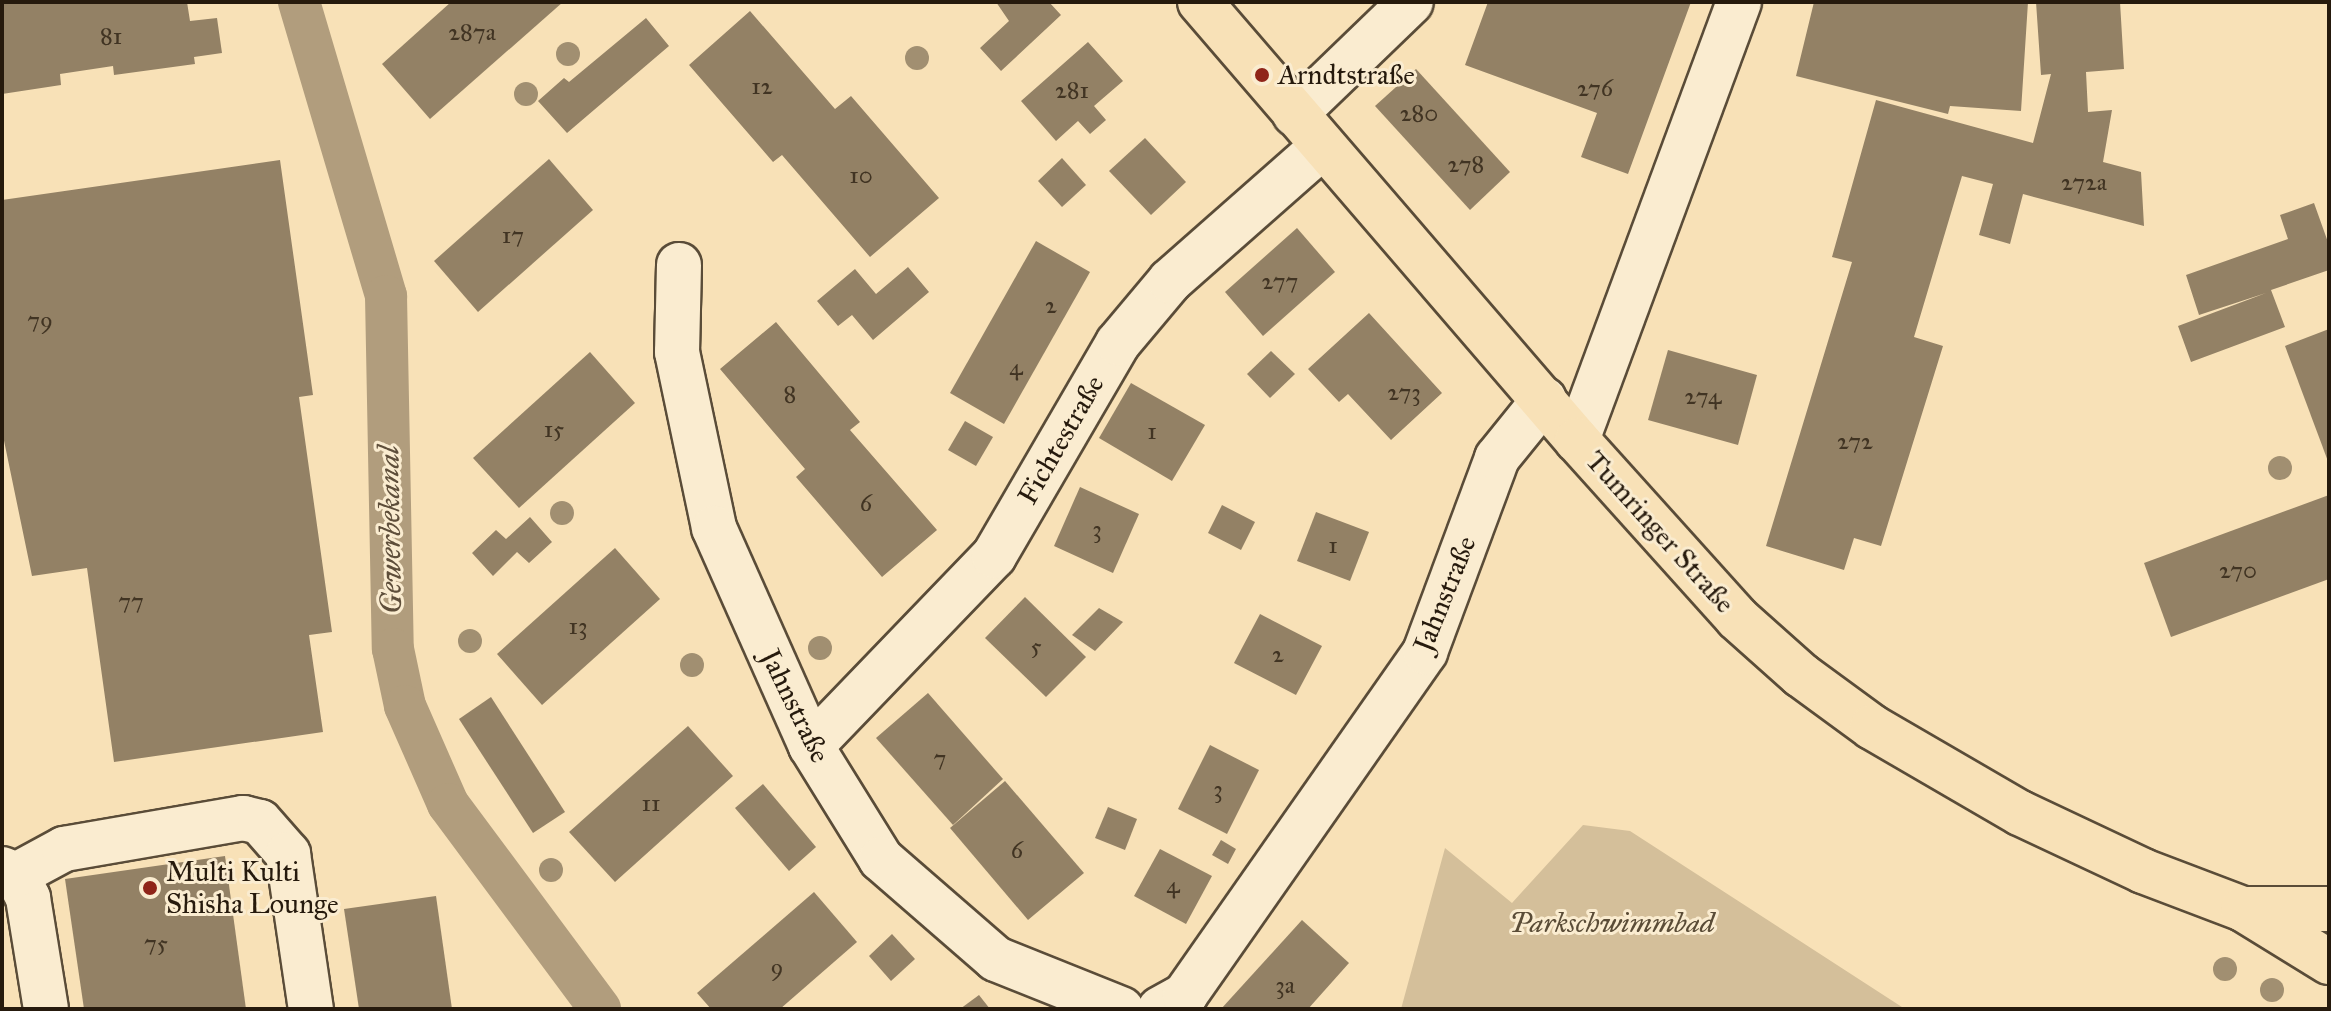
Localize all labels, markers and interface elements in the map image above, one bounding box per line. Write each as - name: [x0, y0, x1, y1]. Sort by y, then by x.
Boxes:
- house number: 287a: [448, 19, 496, 47]
- house number: 81: [100, 23, 122, 51]
- place label: Arndtstraße: [1278, 58, 1415, 92]
- marker: Arndtstraße: [1253, 66, 1271, 84]
- house number: 12: [751, 73, 773, 101]
- house number: 276: [1577, 75, 1613, 103]
- house number: 281: [1055, 77, 1089, 105]
- house number: 280: [1400, 100, 1438, 128]
- house number: 278: [1448, 151, 1484, 179]
- house number: 10: [849, 162, 873, 190]
- house number: 272a: [2061, 169, 2107, 197]
- house number: 17: [502, 222, 524, 250]
- house number: 277: [1262, 268, 1298, 296]
- house number: 2: [1045, 292, 1057, 320]
- house number: 79: [27, 307, 53, 335]
- house number: 4: [1009, 354, 1023, 382]
- street label: Fichtestraße: [1011, 370, 1111, 510]
- house number: 273: [1387, 379, 1421, 407]
- house number: 8: [784, 381, 796, 409]
- house number: 274: [1685, 383, 1721, 411]
- house number: 15: [544, 416, 564, 444]
- house number: 1: [1147, 418, 1157, 446]
- house number: 272: [1837, 428, 1873, 456]
- street label: Tumringer Straße: [1578, 444, 1742, 620]
- water label: Gewerbekanal: [371, 445, 409, 615]
- house number: 6: [860, 490, 872, 518]
- house number: 3: [1092, 516, 1102, 544]
- street label: Jahnstraße: [1407, 531, 1483, 657]
- house number: 1: [1328, 532, 1338, 560]
- house number: 270: [2219, 557, 2257, 585]
- house number: 77: [118, 588, 144, 616]
- house number: 13: [568, 613, 588, 641]
- house number: 5: [1030, 633, 1042, 661]
- house number: 2: [1272, 641, 1284, 669]
- street label: Jahnstraße: [753, 644, 837, 768]
- house number: 7: [934, 745, 946, 773]
- house number: 3: [1213, 776, 1223, 804]
- house number: 11: [642, 790, 660, 818]
- house number: 6: [1011, 837, 1023, 865]
- place label: Multi Kulti Shisha Lounge: [166, 855, 339, 921]
- house number: 4: [1166, 872, 1180, 900]
- marker: Multi Kulti Shisha Lounge: [141, 879, 159, 897]
- park label: Parkschwimmbad: [1509, 906, 1715, 940]
- house number: 75: [144, 930, 168, 958]
- house number: 9: [771, 954, 783, 982]
- house number: 3a: [1275, 972, 1295, 1000]

